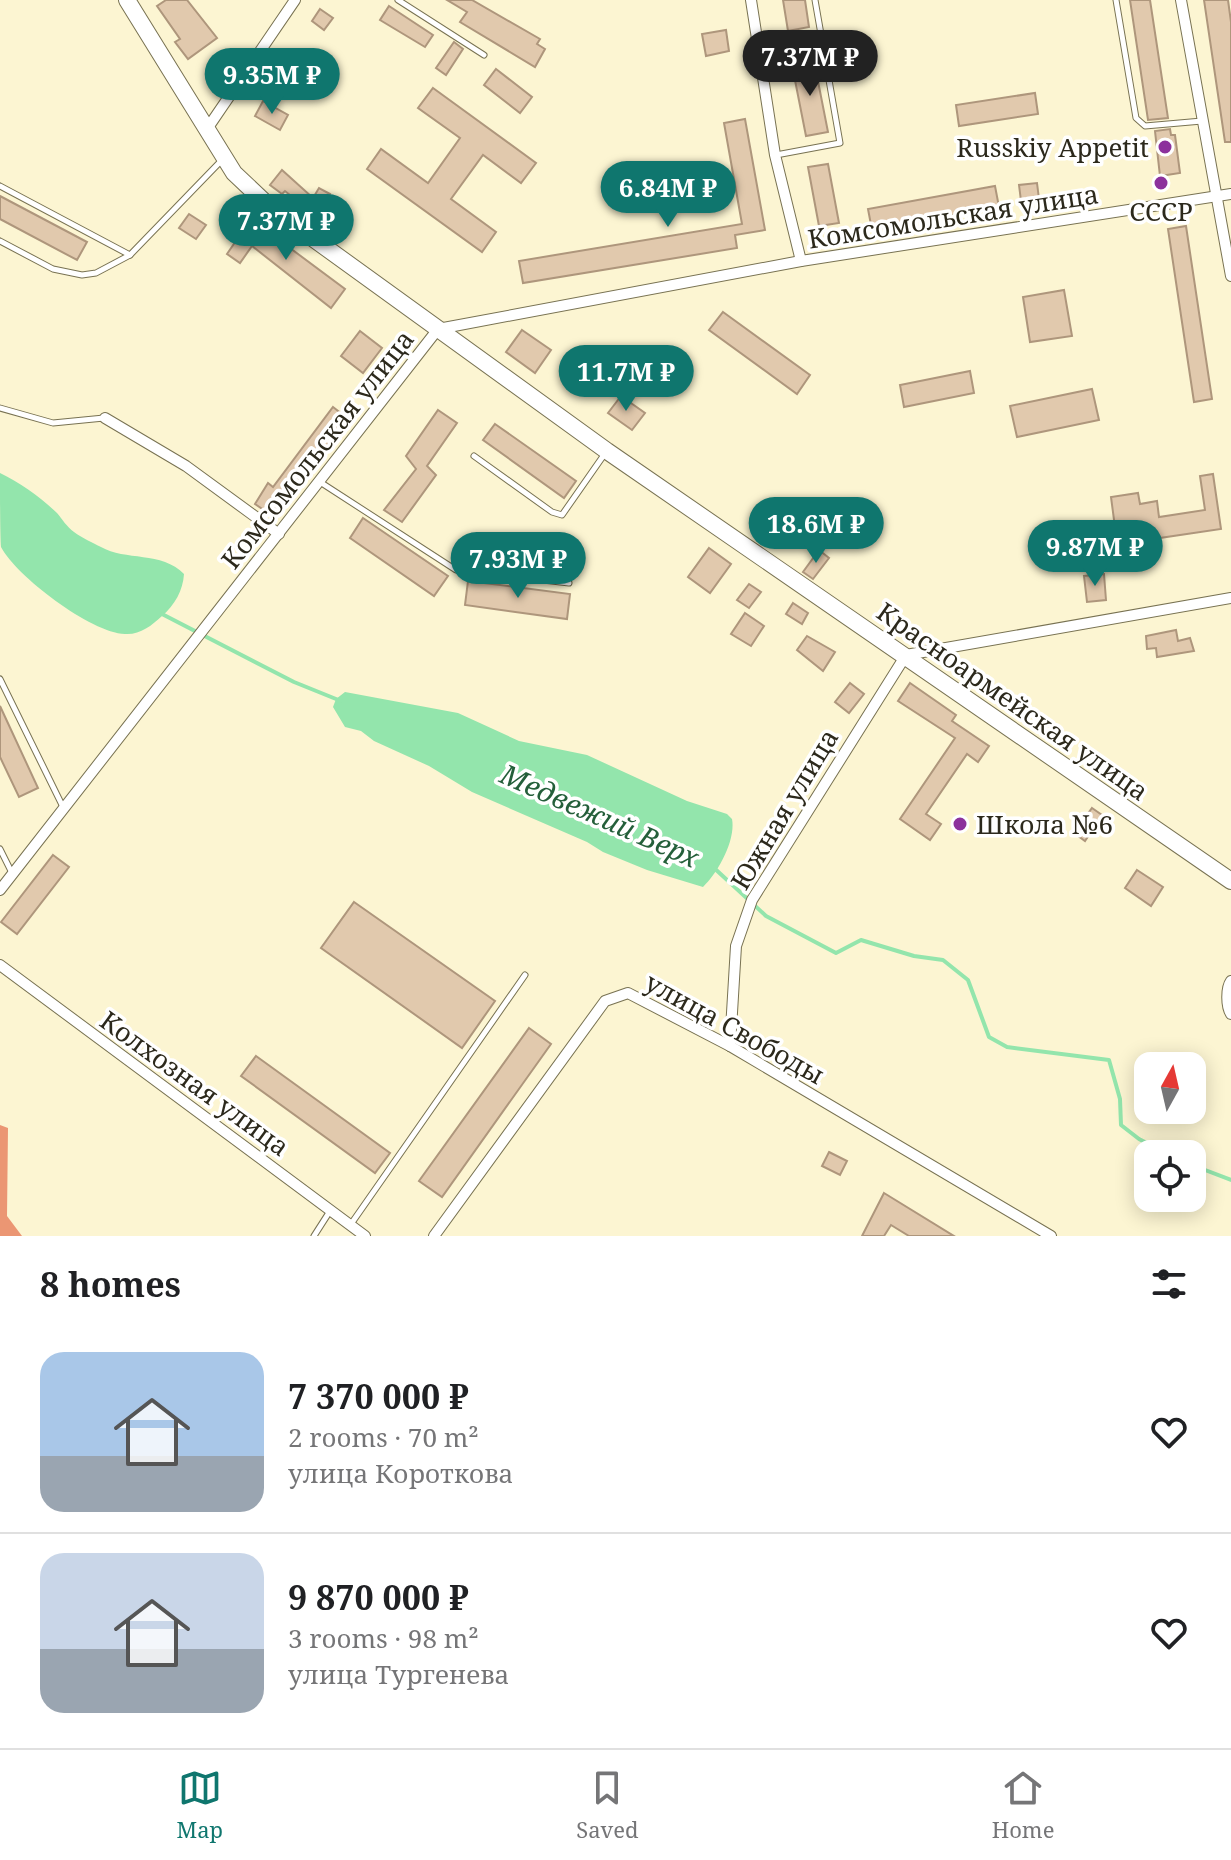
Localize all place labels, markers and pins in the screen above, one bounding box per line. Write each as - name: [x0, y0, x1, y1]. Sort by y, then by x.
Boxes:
- pin: 7.37M ₽: [736, 30, 884, 98]
- pin: 9.35M ₽: [198, 48, 346, 116]
- place label: Russkiy Appetit: [956, 129, 1149, 165]
- marker: Russkiy Appetit: [1156, 138, 1174, 156]
- pin: 6.84M ₽: [594, 161, 742, 229]
- marker: СССР: [1152, 174, 1170, 192]
- place label: СССР: [1129, 193, 1193, 229]
- pin: 7.37M ₽: [212, 194, 360, 262]
- pin: 11.7M ₽: [552, 345, 700, 413]
- pin: 18.6M ₽: [742, 497, 890, 565]
- pin: 9.87M ₽: [1021, 520, 1169, 588]
- pin: 7.93M ₽: [444, 532, 592, 600]
- place label: Школа №6: [976, 806, 1113, 842]
- marker: Школа №6: [951, 815, 969, 833]

